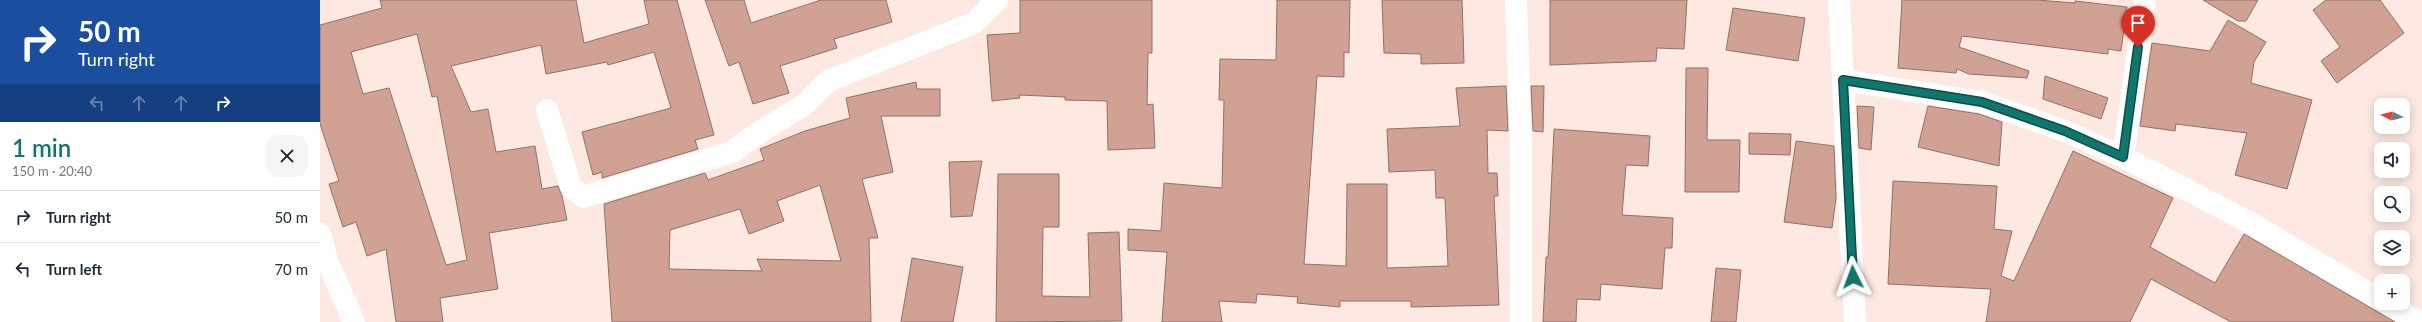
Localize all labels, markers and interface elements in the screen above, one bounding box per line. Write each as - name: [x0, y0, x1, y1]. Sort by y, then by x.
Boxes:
- pin: [2121, 6, 2155, 47]
- icon: arrive: [2127, 12, 2149, 34]
- text: 50 m: [78, 14, 141, 48]
- icon: right: [12, 16, 64, 68]
- text: Turn right: [78, 48, 155, 70]
- icon: left: [86, 92, 108, 114]
- icon: ahead: [128, 92, 150, 114]
- icon: ahead: [170, 92, 192, 114]
- icon: right: [212, 92, 234, 114]
- north arrow: [2374, 98, 2410, 134]
- map controls: [2374, 98, 2410, 310]
- text: 1 min: [12, 133, 71, 162]
- button: close: [266, 135, 308, 177]
- button: sound: [2374, 142, 2410, 178]
- text: 150 m · 20:40: [12, 163, 92, 179]
- button: search: [2374, 186, 2410, 222]
- icon: right: [12, 206, 34, 228]
- text: Turn right: [46, 208, 111, 226]
- text: 50 m: [274, 208, 308, 226]
- button: layers: [2374, 230, 2410, 266]
- position arrow: [1832, 256, 1874, 298]
- icon: left: [12, 258, 34, 280]
- text: Turn left: [46, 260, 102, 278]
- text: 70 m: [274, 260, 308, 278]
- button: +: [2374, 274, 2410, 310]

